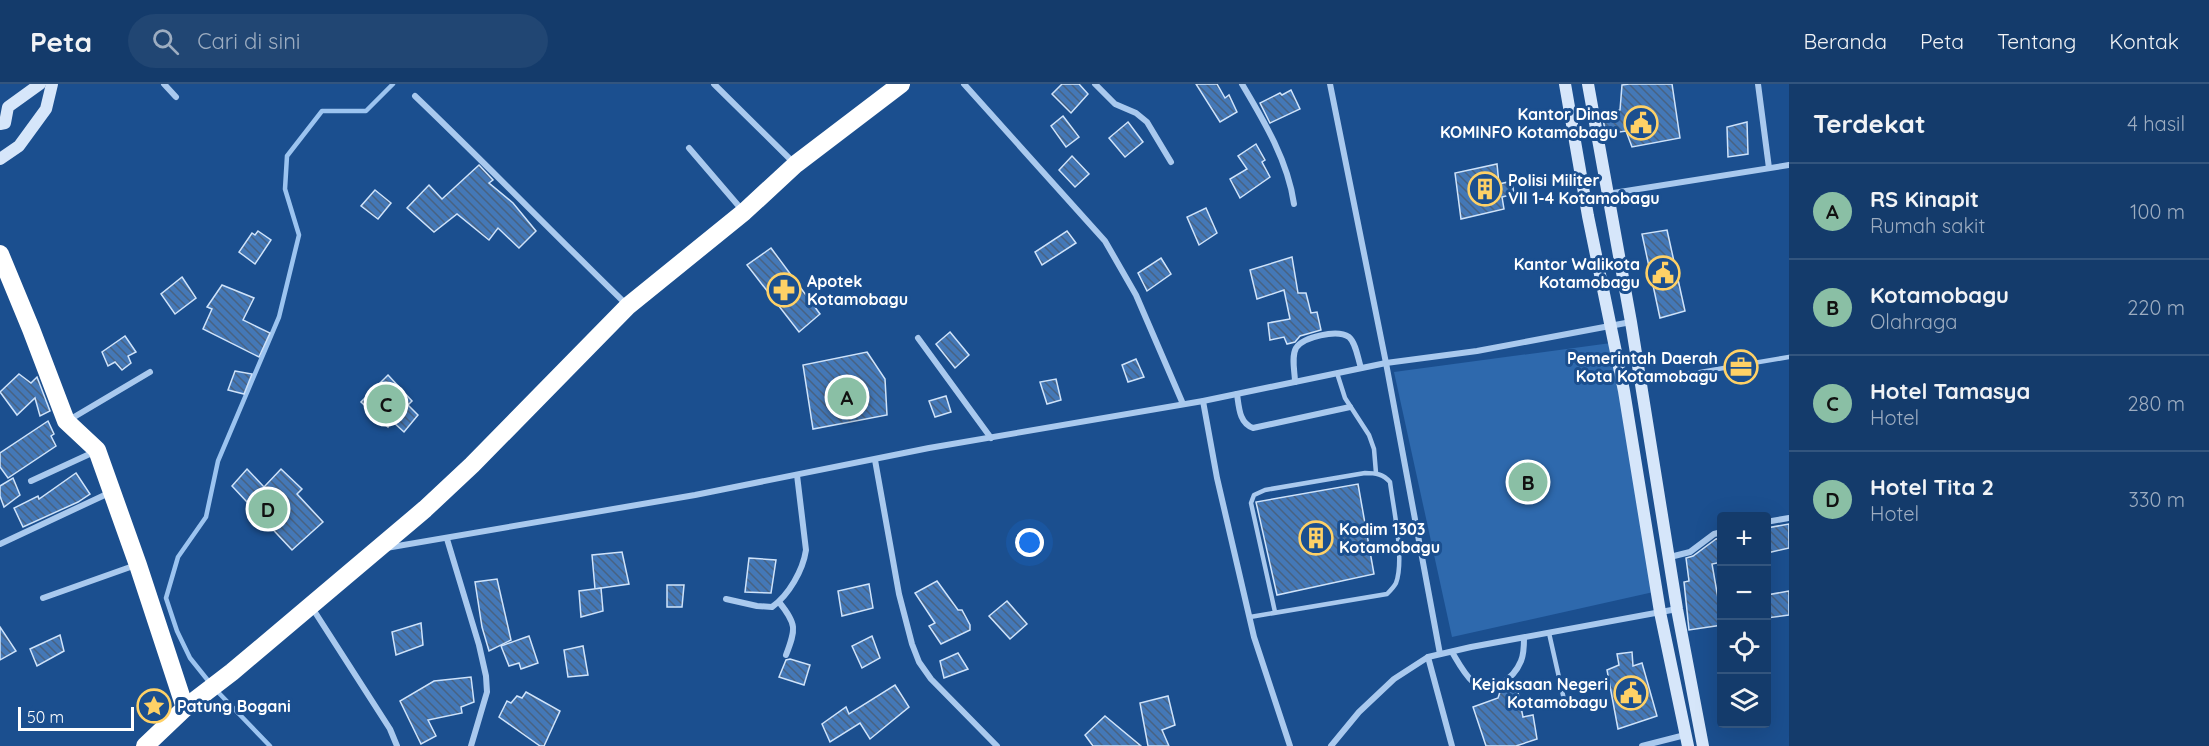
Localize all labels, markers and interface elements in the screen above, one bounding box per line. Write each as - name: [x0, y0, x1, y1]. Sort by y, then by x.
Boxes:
- search box: [128, 14, 548, 68]
- text: Peta: [30, 24, 92, 59]
- icon: search: [149, 25, 182, 58]
- text: Cari di sini: [197, 27, 301, 55]
- text: Beranda: [1803, 28, 1887, 54]
- text: Peta: [1920, 28, 1964, 54]
- text: Tentang: [1997, 28, 2076, 54]
- text: Kontak: [2109, 28, 2179, 54]
- place label: Kantor Dinas KOMINFO Kotamobagu: [1440, 104, 1618, 142]
- public building icon: Kantor Dinas KOMINFO Kotamobagu: [1623, 105, 1659, 141]
- text: Terdekat: [1813, 107, 1926, 140]
- text: 4 hasil: [2127, 111, 2185, 136]
- place label: Polisi Militer VII 1-4 Kotamobagu: [1508, 170, 1660, 208]
- building icon: Polisi Militer VII 1-4 Kotamobagu: [1467, 171, 1503, 207]
- text: RS Kinapit: [1870, 185, 1979, 213]
- text: A: [1826, 199, 1839, 224]
- text: 100 m: [2130, 199, 2185, 224]
- text: Rumah sakit: [1870, 213, 1985, 238]
- place label: Kantor Walikota Kotamobagu: [1514, 254, 1640, 292]
- public building icon: Kantor Walikota Kotamobagu: [1645, 255, 1681, 291]
- place label: Apotek Kotamobagu: [807, 271, 908, 309]
- pharmacy icon: Apotek Kotamobagu: [766, 272, 802, 308]
- text: Kotamobagu: [1870, 281, 2009, 309]
- text: B: [1826, 295, 1839, 320]
- text: 220 m: [2127, 295, 2185, 320]
- text: Olahraga: [1870, 309, 1957, 334]
- place label: Pemerintah Daerah Kota Kotamobagu: [1567, 348, 1718, 386]
- office icon: Pemerintah Daerah Kota Kotamobagu: [1723, 349, 1759, 385]
- pin: A: [828, 374, 866, 420]
- text: Hotel Tamasya: [1870, 377, 2030, 405]
- pin: C: [366, 382, 406, 426]
- text: C: [1826, 391, 1839, 416]
- text: 280 m: [2128, 391, 2185, 416]
- text: Hotel: [1870, 405, 1919, 430]
- pin: B: [1508, 460, 1547, 504]
- text: Hotel Tita 2: [1870, 473, 1994, 501]
- pin: D: [248, 486, 288, 532]
- text: D: [1825, 487, 1840, 512]
- text: 330 m: [2128, 487, 2185, 512]
- text: Hotel: [1870, 501, 1919, 526]
- map controls: [1717, 512, 1771, 728]
- button: +: [1717, 512, 1771, 566]
- place label: Kodim 1303 Kotamobagu: [1339, 519, 1440, 557]
- building icon: Kodim 1303 Kotamobagu: [1298, 520, 1334, 556]
- your location: [1015, 528, 1044, 557]
- button: −: [1717, 566, 1771, 620]
- button: locate: [1717, 620, 1771, 674]
- place label: Kejaksaan Negeri Kotamobagu: [1472, 674, 1608, 712]
- button: layers: [1717, 674, 1771, 728]
- public building icon: Kejaksaan Negeri Kotamobagu: [1613, 675, 1649, 711]
- place icon: Patung Bogani: [136, 688, 172, 724]
- place label: Patung Bogani: [177, 696, 291, 716]
- scale bar: [18, 704, 134, 732]
- text: 50 m: [27, 707, 64, 727]

